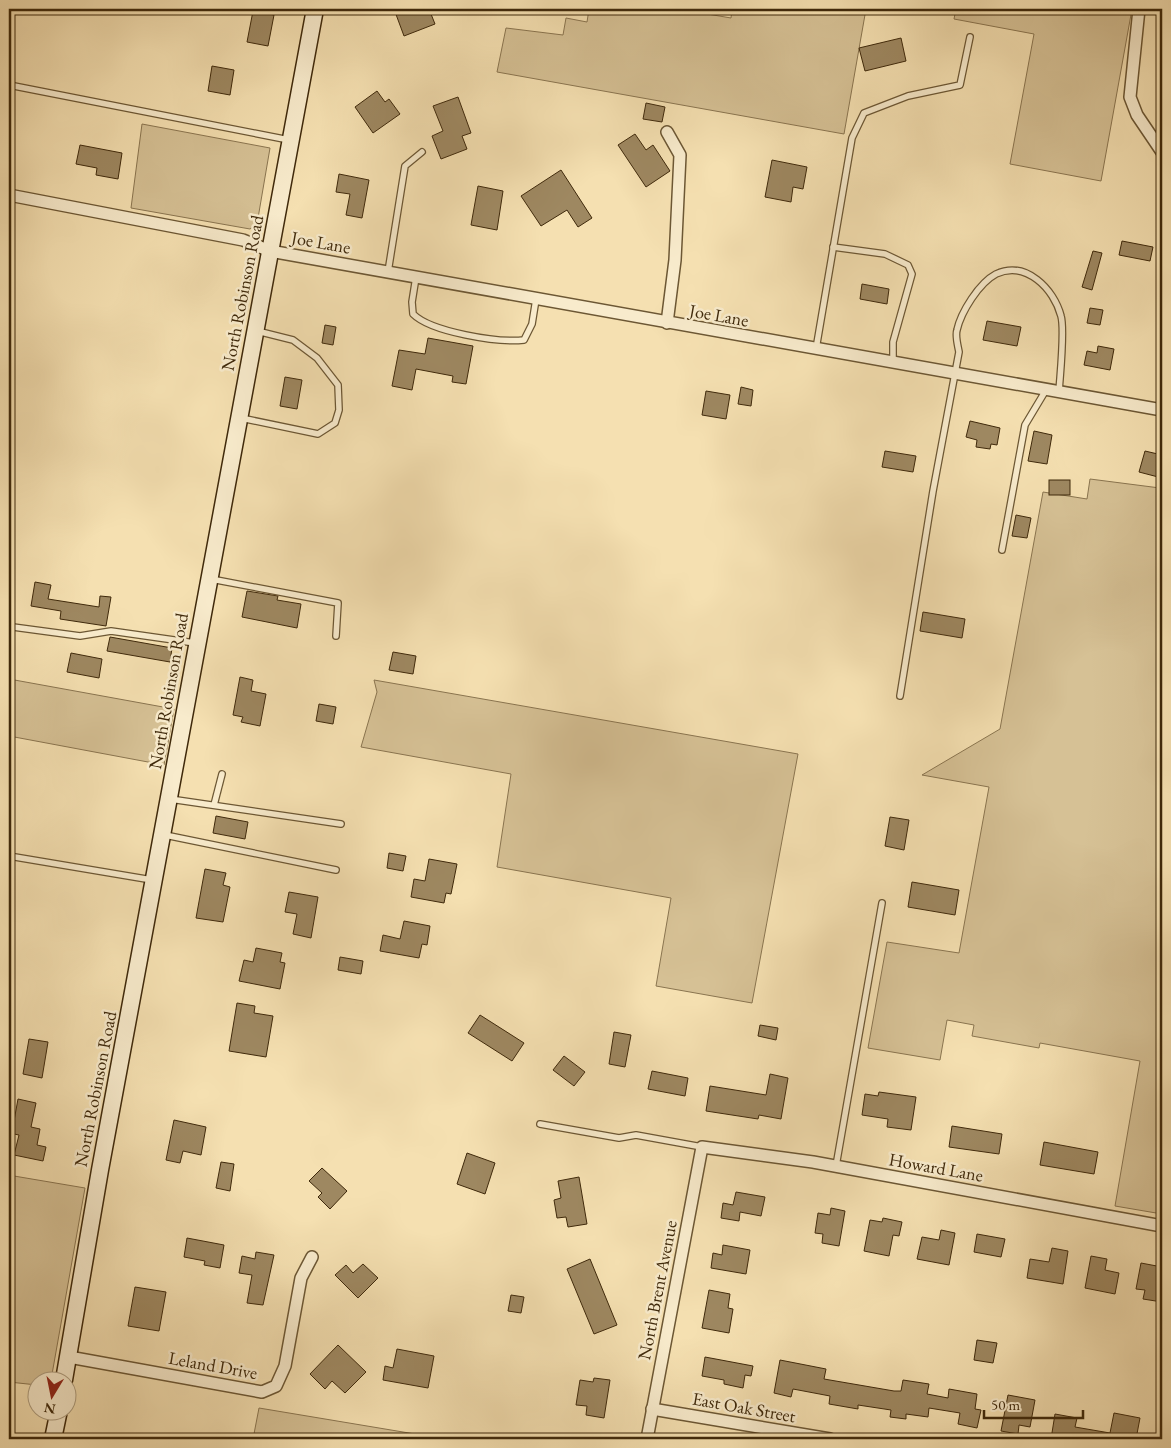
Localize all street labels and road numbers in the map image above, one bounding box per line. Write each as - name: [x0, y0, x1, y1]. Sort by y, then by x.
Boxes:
- street label: North Robinson Road: [216, 212, 269, 373]
- street label: Joe Lane: [288, 225, 352, 259]
- street label: Joe Lane: [686, 298, 750, 332]
- street label: North Robinson Road: [143, 610, 193, 771]
- street label: North Robinson Road: [69, 1008, 122, 1169]
- street label: Howard Lane: [887, 1147, 985, 1187]
- street label: North Brent Avenue: [632, 1218, 682, 1362]
- street label: Leland Drive: [167, 1346, 259, 1384]
- street label: East Oak Street: [691, 1387, 798, 1427]

